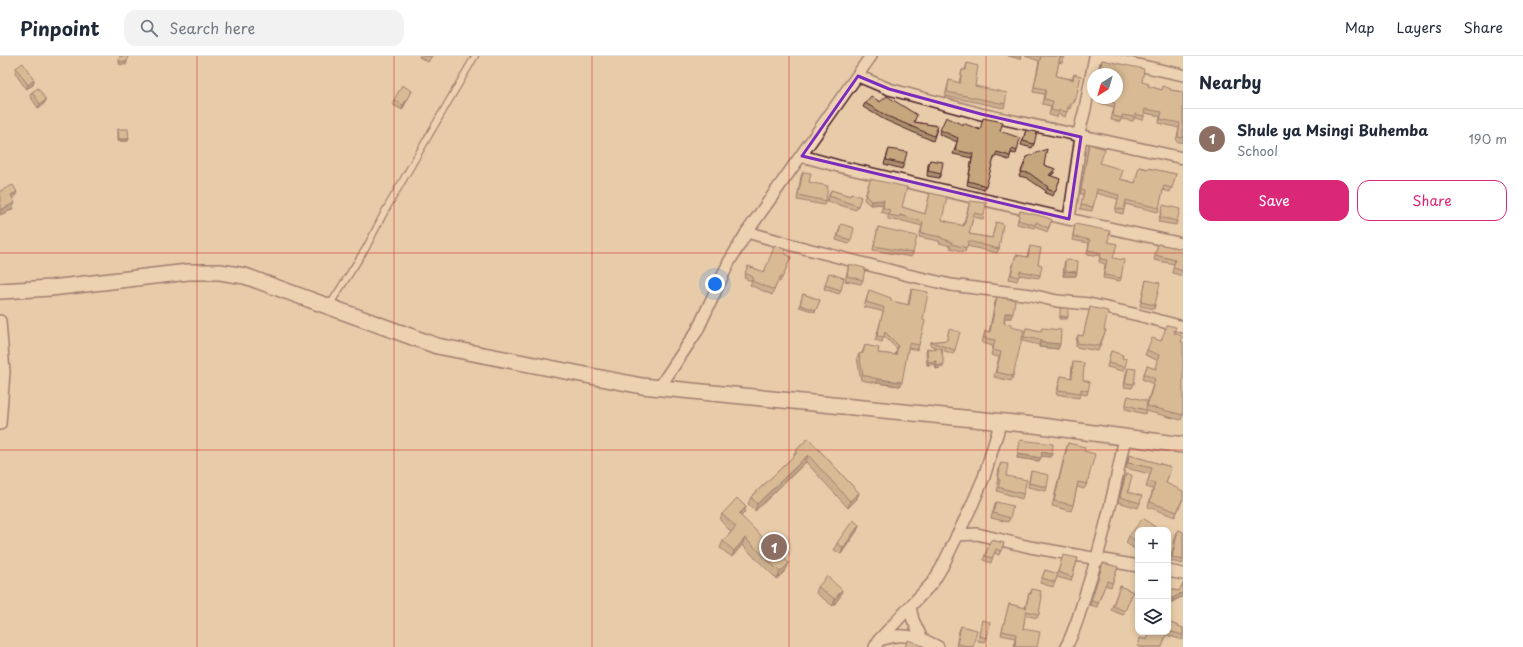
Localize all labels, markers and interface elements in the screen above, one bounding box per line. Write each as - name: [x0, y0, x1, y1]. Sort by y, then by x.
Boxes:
- search box: [124, 10, 404, 46]
- text: Pinpoint: [20, 14, 100, 42]
- text: Search here: [170, 16, 255, 39]
- icon: search: [138, 17, 160, 39]
- text: Map: [1345, 17, 1375, 38]
- text: Layers: [1397, 17, 1442, 38]
- text: Share: [1464, 17, 1503, 38]
- north arrow: [1087, 68, 1123, 104]
- text: Nearby: [1199, 69, 1261, 95]
- text: Shule ya Msingi Buhemba: [1237, 118, 1428, 141]
- text: 1: [1209, 129, 1215, 148]
- text: 190 m: [1468, 129, 1507, 148]
- text: School: [1237, 141, 1278, 160]
- button: Save: [1199, 180, 1349, 221]
- button: Share: [1357, 180, 1507, 221]
- your location: [705, 274, 725, 294]
- map controls: [1135, 527, 1171, 635]
- button: +: [1135, 527, 1171, 563]
- pin: 1: [761, 532, 787, 562]
- button: −: [1135, 563, 1171, 599]
- button: layers: [1135, 599, 1171, 635]

